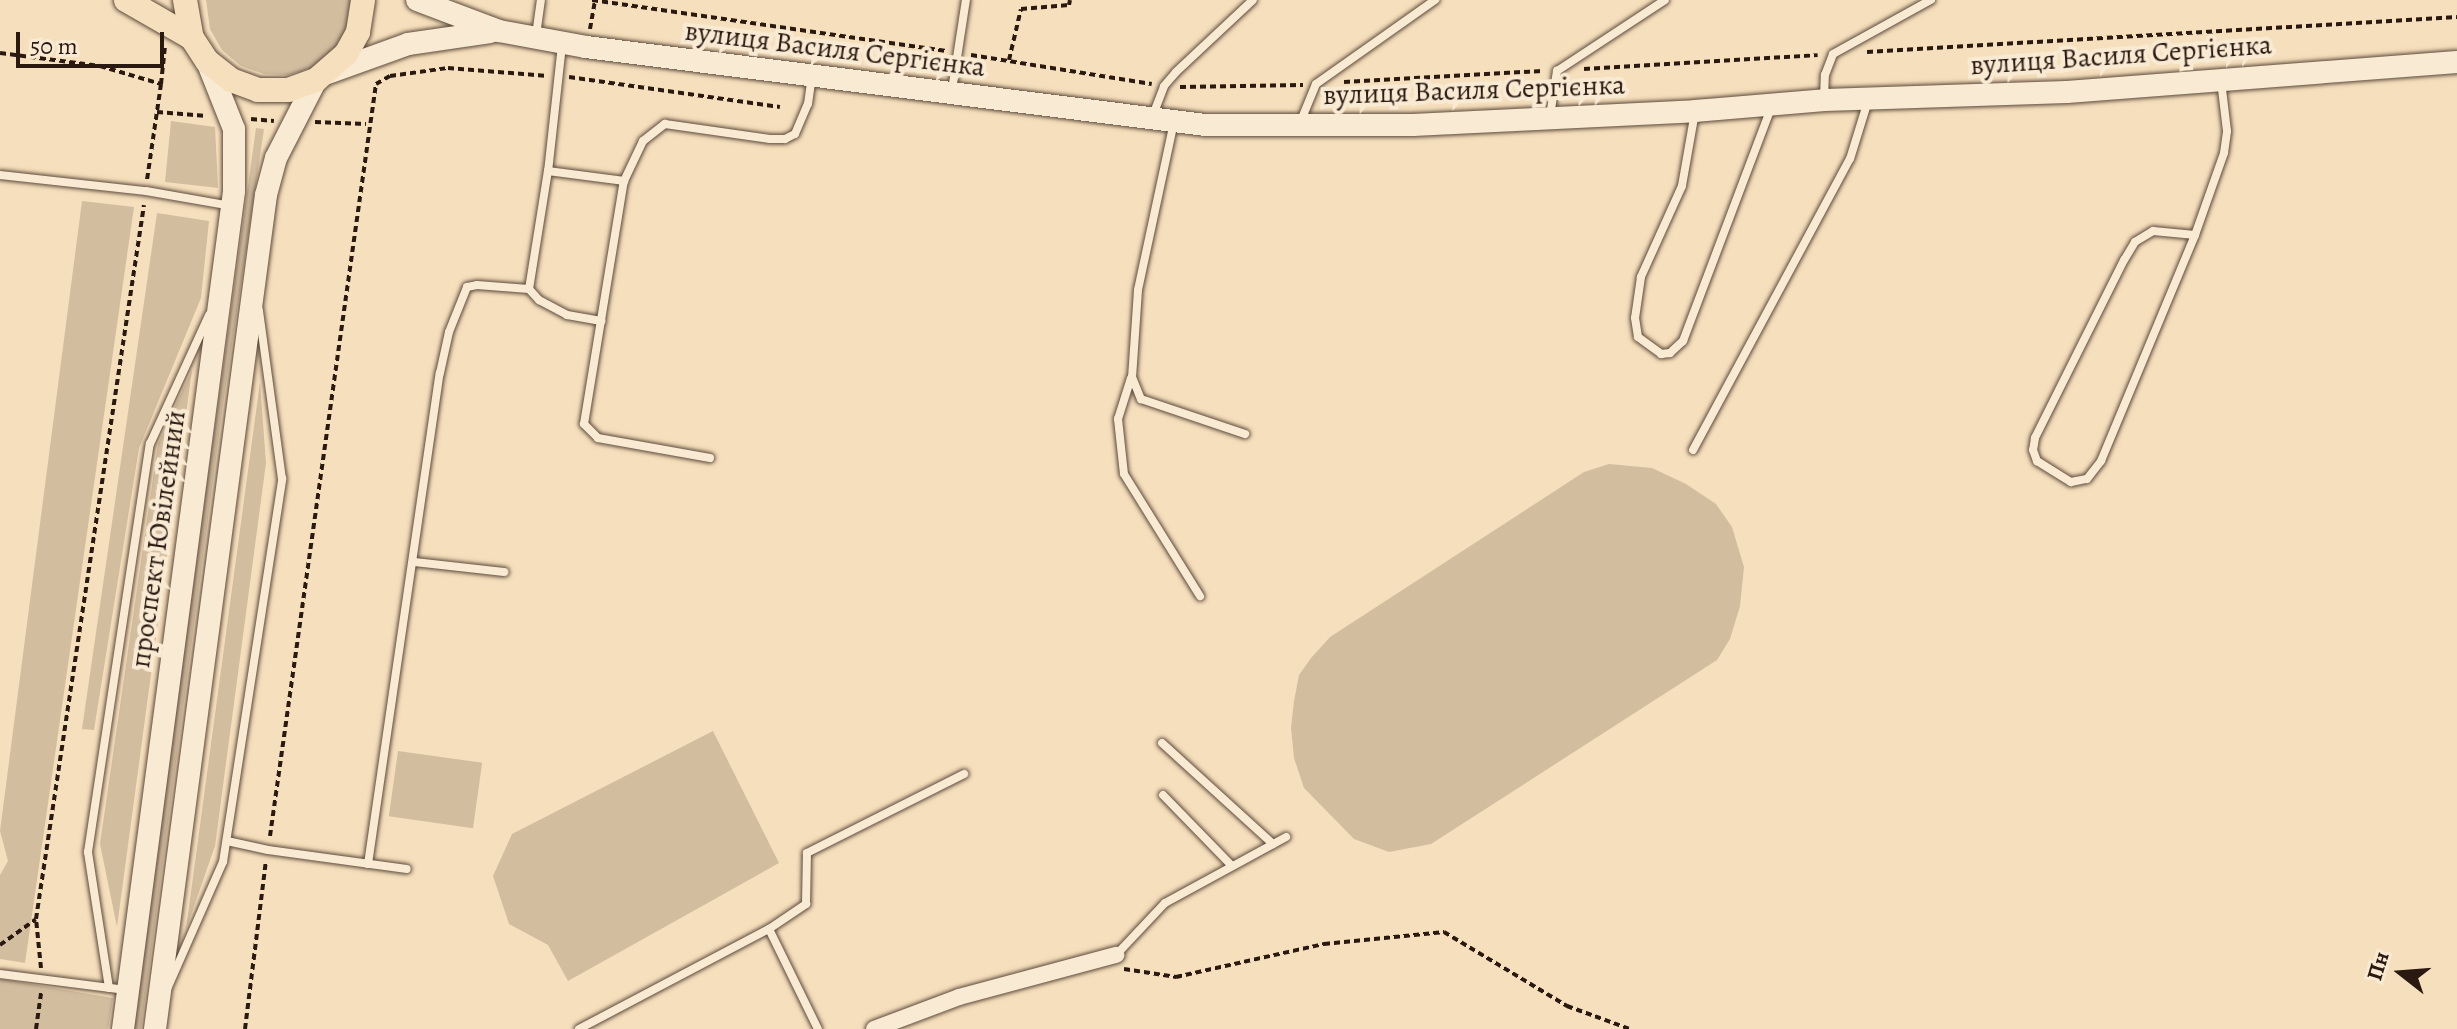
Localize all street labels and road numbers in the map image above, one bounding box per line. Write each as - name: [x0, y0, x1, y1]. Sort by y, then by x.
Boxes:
- street label: вулиця Василя Сергієнка: [683, 14, 987, 84]
- street label: вулиця Василя Сергієнка: [1969, 28, 2273, 82]
- street label: вулиця Василя Сергієнка: [1322, 68, 1626, 112]
- street label: проспект Ювілейний: [123, 408, 193, 670]

